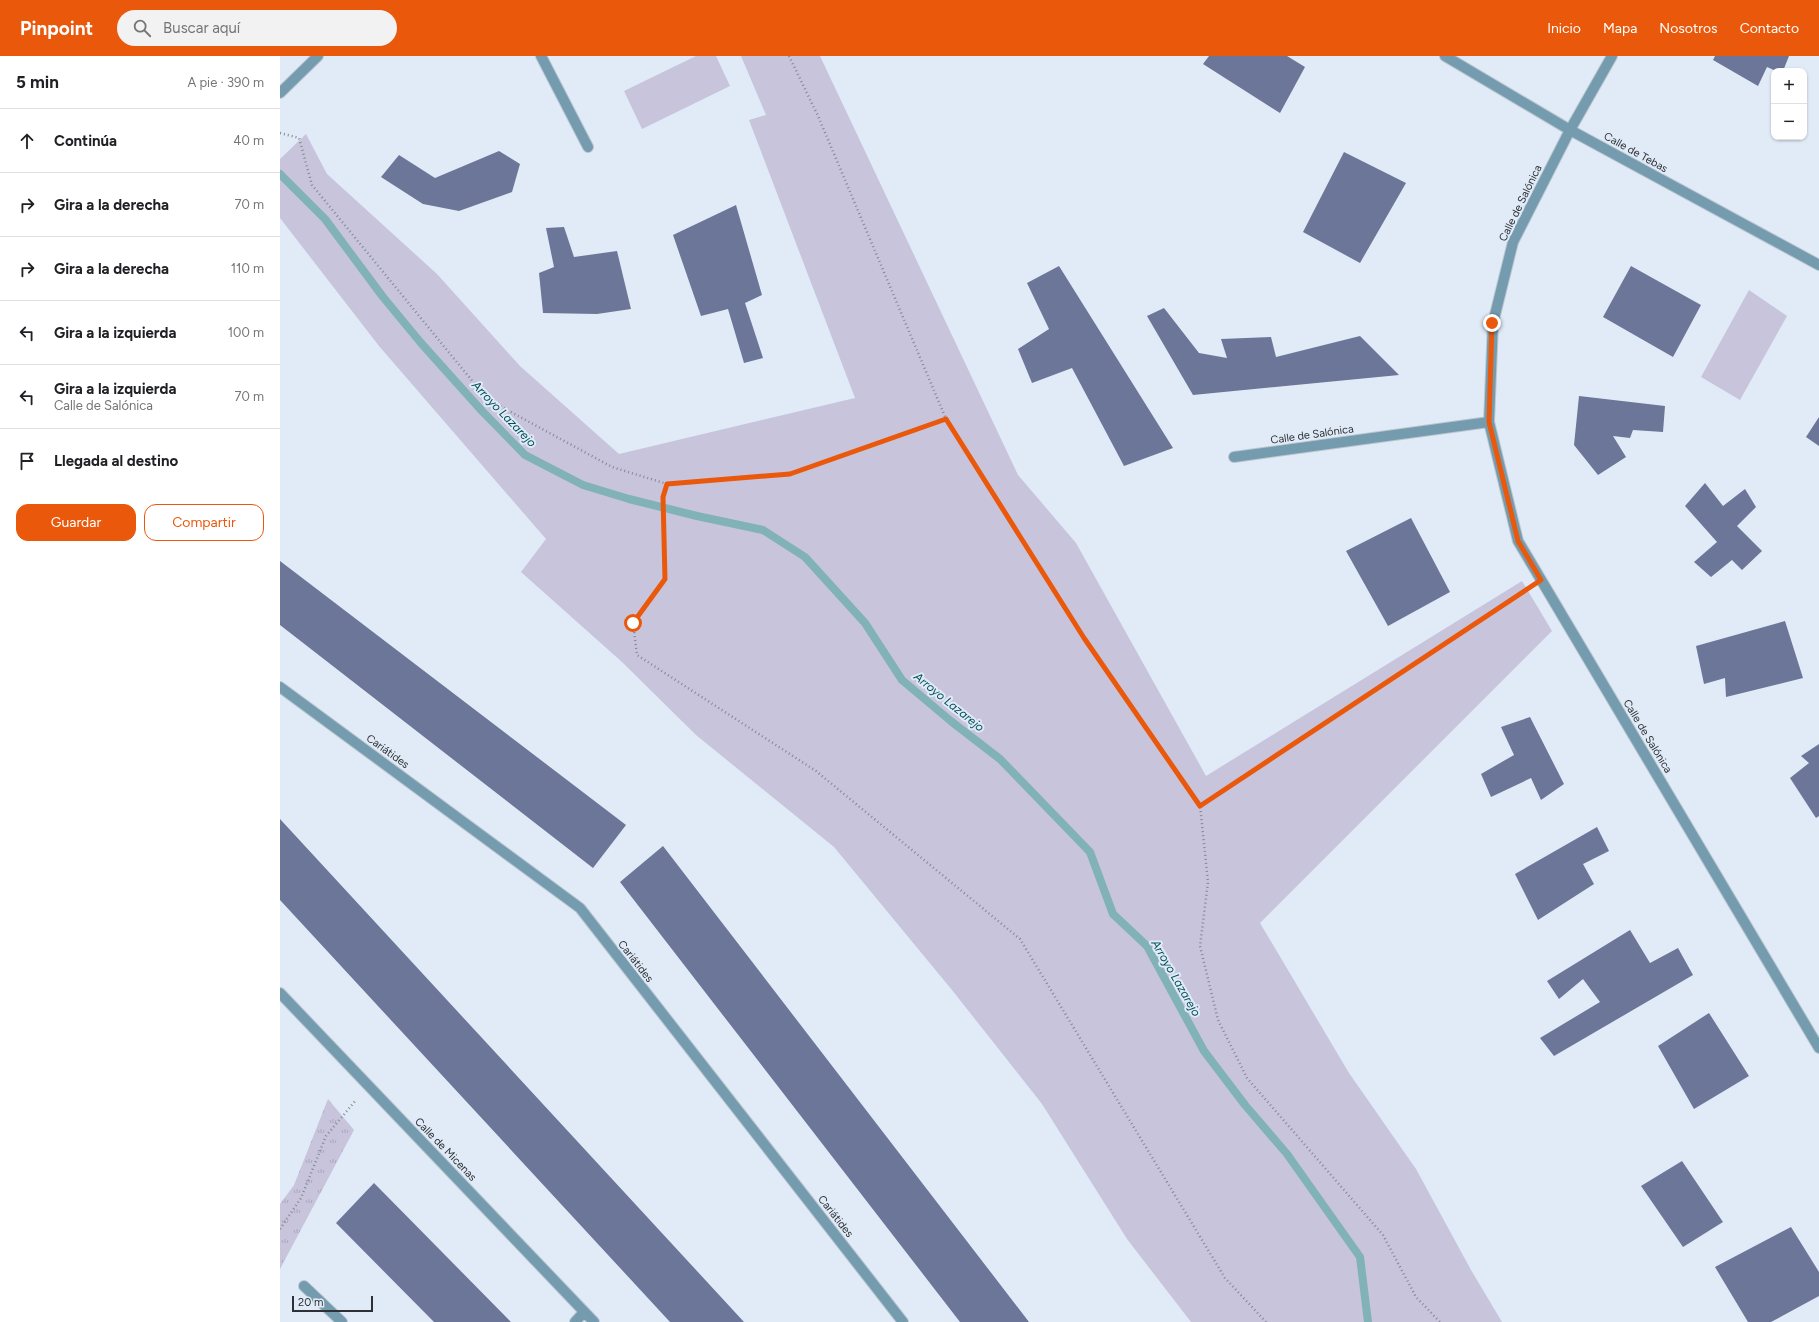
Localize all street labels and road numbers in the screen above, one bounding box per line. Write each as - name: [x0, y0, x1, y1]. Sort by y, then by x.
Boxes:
- street label: Calle de Tebas: [1602, 130, 1670, 175]
- street label: Calle de Salónica: [1496, 163, 1545, 244]
- street label: Calle de Salónica: [1270, 422, 1354, 447]
- street label: Calle de Salónica: [1620, 697, 1675, 775]
- street label: Cariátides: [364, 732, 412, 771]
- street label: Cariátides: [615, 938, 656, 985]
- street label: Calle de Micenas: [412, 1115, 479, 1184]
- street label: Cariátides: [815, 1193, 856, 1240]

